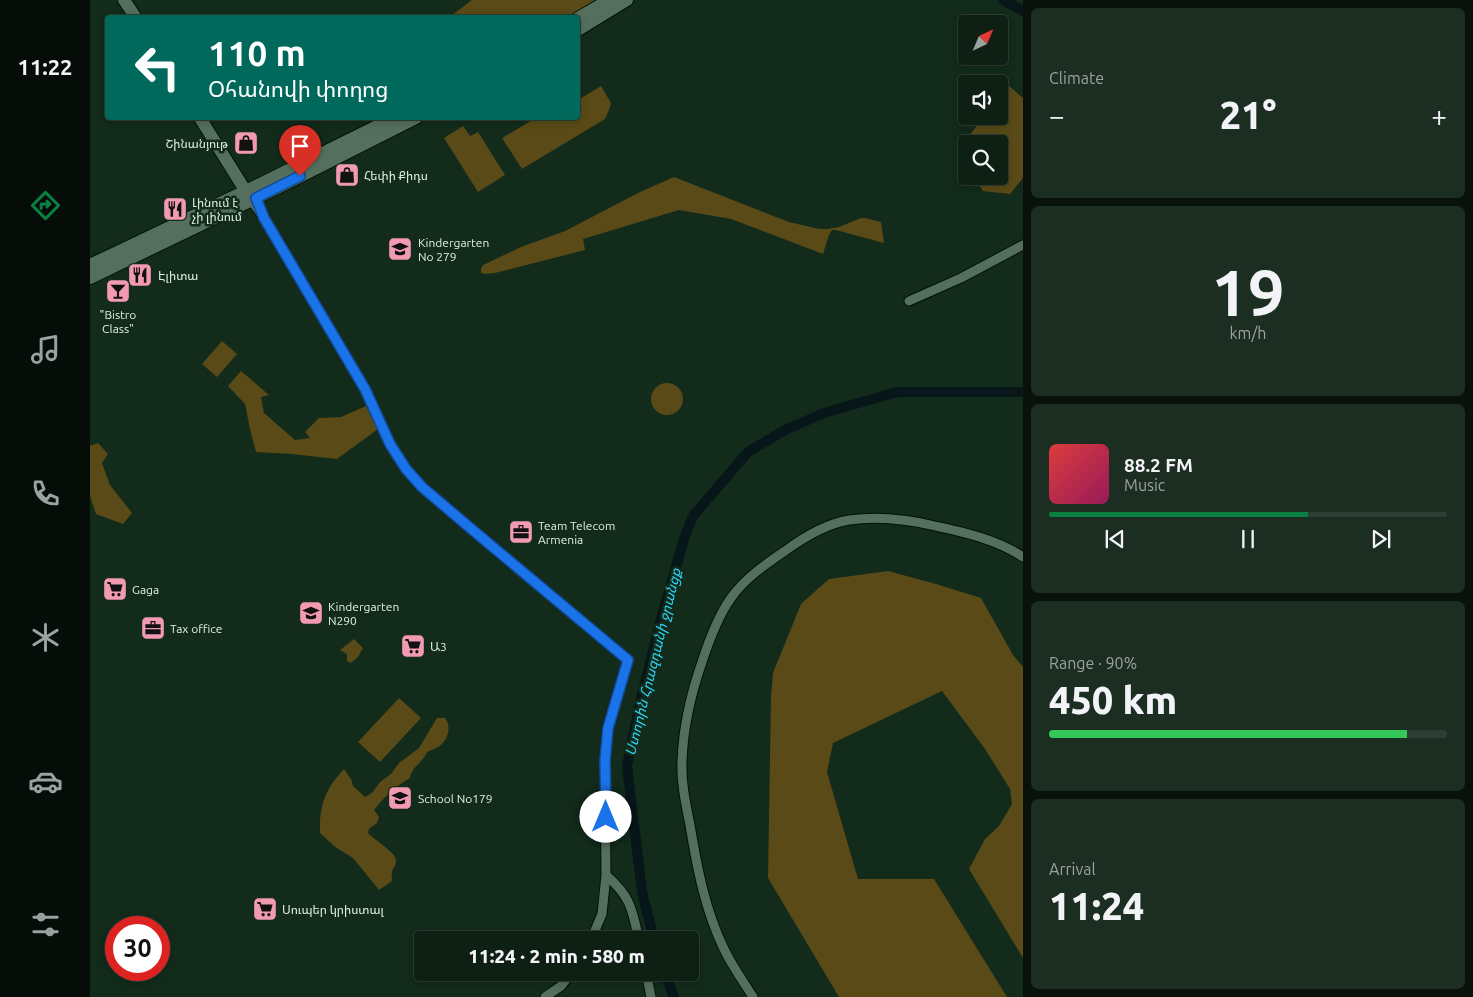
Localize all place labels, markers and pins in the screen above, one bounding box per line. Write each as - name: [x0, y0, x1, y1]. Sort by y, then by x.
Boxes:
- pin: [279, 125, 321, 176]
- shop icon: Շինանյութ: [233, 130, 259, 156]
- place label: Շինանյութ: [166, 137, 229, 151]
- shop icon: Հեփի Քիդս: [334, 162, 360, 188]
- place label: Հեփի Քիդս: [364, 169, 428, 183]
- restaurant icon: Լինում է չի լինում: [162, 196, 188, 222]
- place label: Լինում է չի լինում: [191, 196, 242, 224]
- school or university icon: Kindergarten No 279: [387, 236, 413, 262]
- place label: Kindergarten No 279: [418, 236, 489, 263]
- restaurant icon: Էլիտա: [127, 262, 153, 288]
- place label: Էլիտա: [158, 269, 198, 283]
- bar icon: "Bistro Class": [105, 278, 131, 304]
- place label: "Bistro Class": [100, 308, 136, 335]
- office icon: Team Telecom Armenia: [508, 519, 534, 545]
- place label: Team Telecom Armenia: [538, 519, 615, 546]
- supermarket icon: Gaga: [102, 576, 128, 602]
- place label: Gaga: [132, 583, 159, 596]
- school or university icon: Kindergarten N290: [298, 600, 324, 626]
- place label: Kindergarten N290: [328, 600, 399, 627]
- office icon: Tax office: [140, 615, 166, 641]
- place label: Tax office: [170, 622, 222, 635]
- supermarket icon: Ա3: [400, 633, 426, 659]
- place label: Ա3: [430, 640, 447, 653]
- school or university icon: School No179: [387, 785, 413, 811]
- place label: School No179: [418, 792, 493, 805]
- supermarket icon: Սուպեր կրիստալ: [252, 896, 278, 922]
- place label: Սուպեր կրիստալ: [282, 903, 385, 917]

